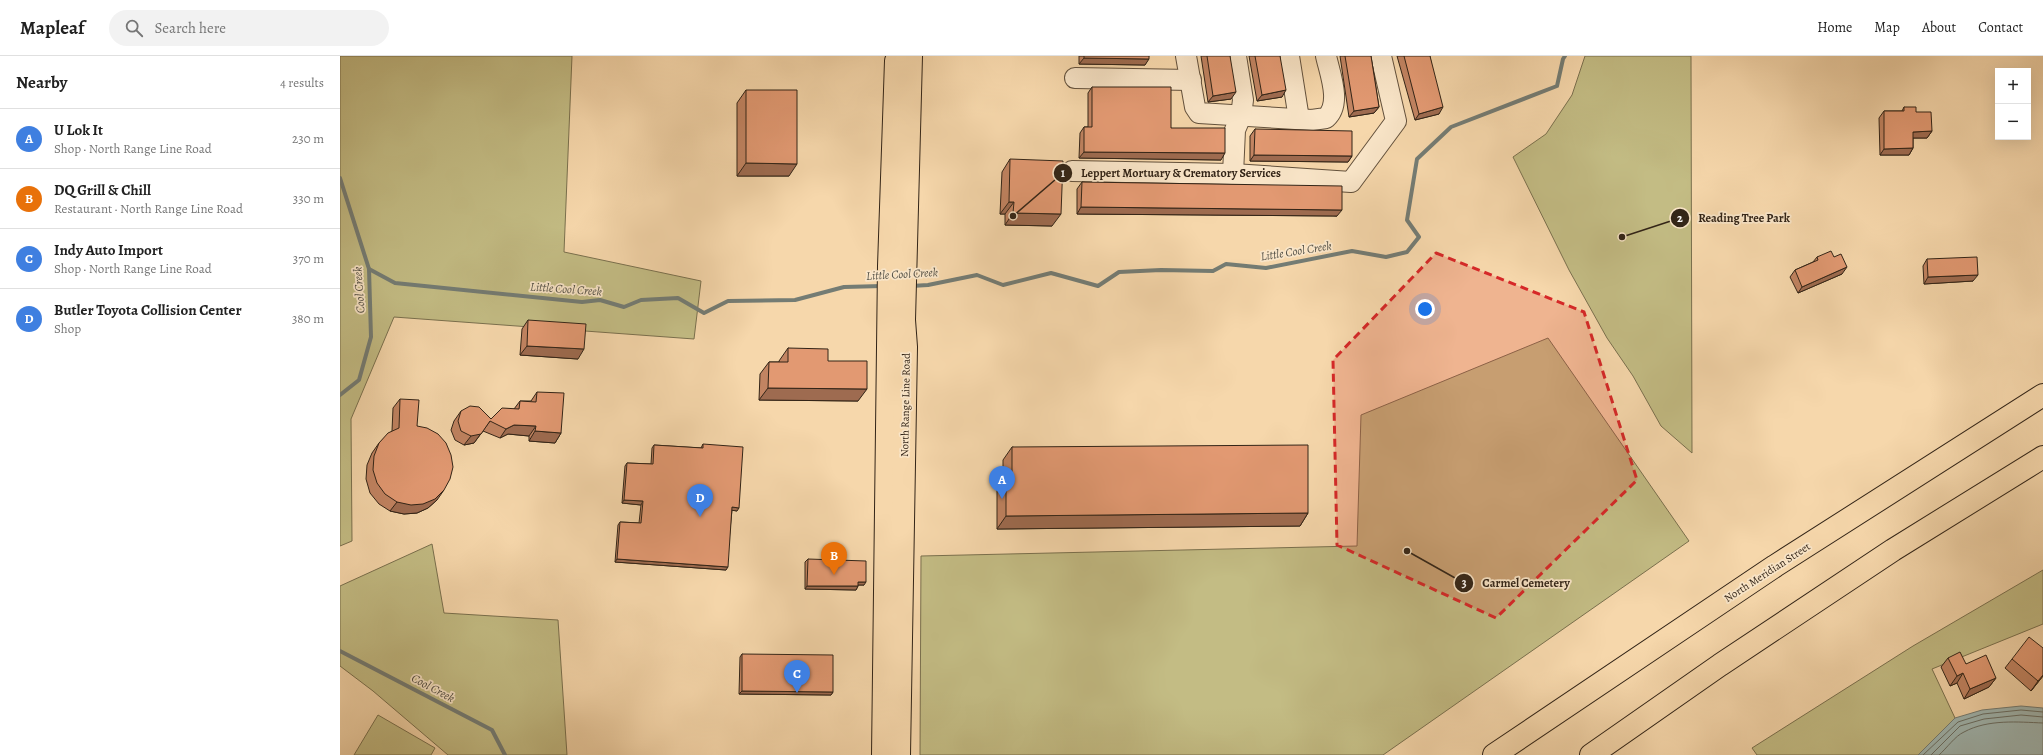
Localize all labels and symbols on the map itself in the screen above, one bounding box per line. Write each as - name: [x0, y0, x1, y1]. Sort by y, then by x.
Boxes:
- callout: Leppert Mortuary & Crematory Services: [1053, 161, 1289, 185]
- text: 1: [1061, 165, 1066, 181]
- text: Leppert Mortuary & Crematory Services: [1081, 165, 1281, 181]
- callout: Reading Tree Park: [1670, 206, 1798, 230]
- text: 2: [1677, 210, 1683, 226]
- text: Reading Tree Park: [1698, 210, 1791, 226]
- water label: Little Cool Creek: [1259, 237, 1333, 265]
- water label: Little Cool Creek: [866, 264, 939, 284]
- water label: Cool Creek: [349, 265, 369, 314]
- water label: Little Cool Creek: [530, 279, 603, 300]
- your location: [1415, 299, 1435, 319]
- street label: North Range Line Road: [897, 353, 914, 457]
- pin: A: [989, 466, 1015, 499]
- pin: D: [687, 484, 713, 517]
- street label: North Meridian Street: [1721, 539, 1814, 606]
- pin: B: [821, 542, 847, 575]
- callout: Carmel Cemetery: [1454, 571, 1578, 595]
- text: 3: [1461, 575, 1467, 591]
- text: Carmel Cemetery: [1482, 575, 1570, 591]
- pin: C: [784, 660, 810, 693]
- water label: Cool Creek: [409, 670, 458, 706]

